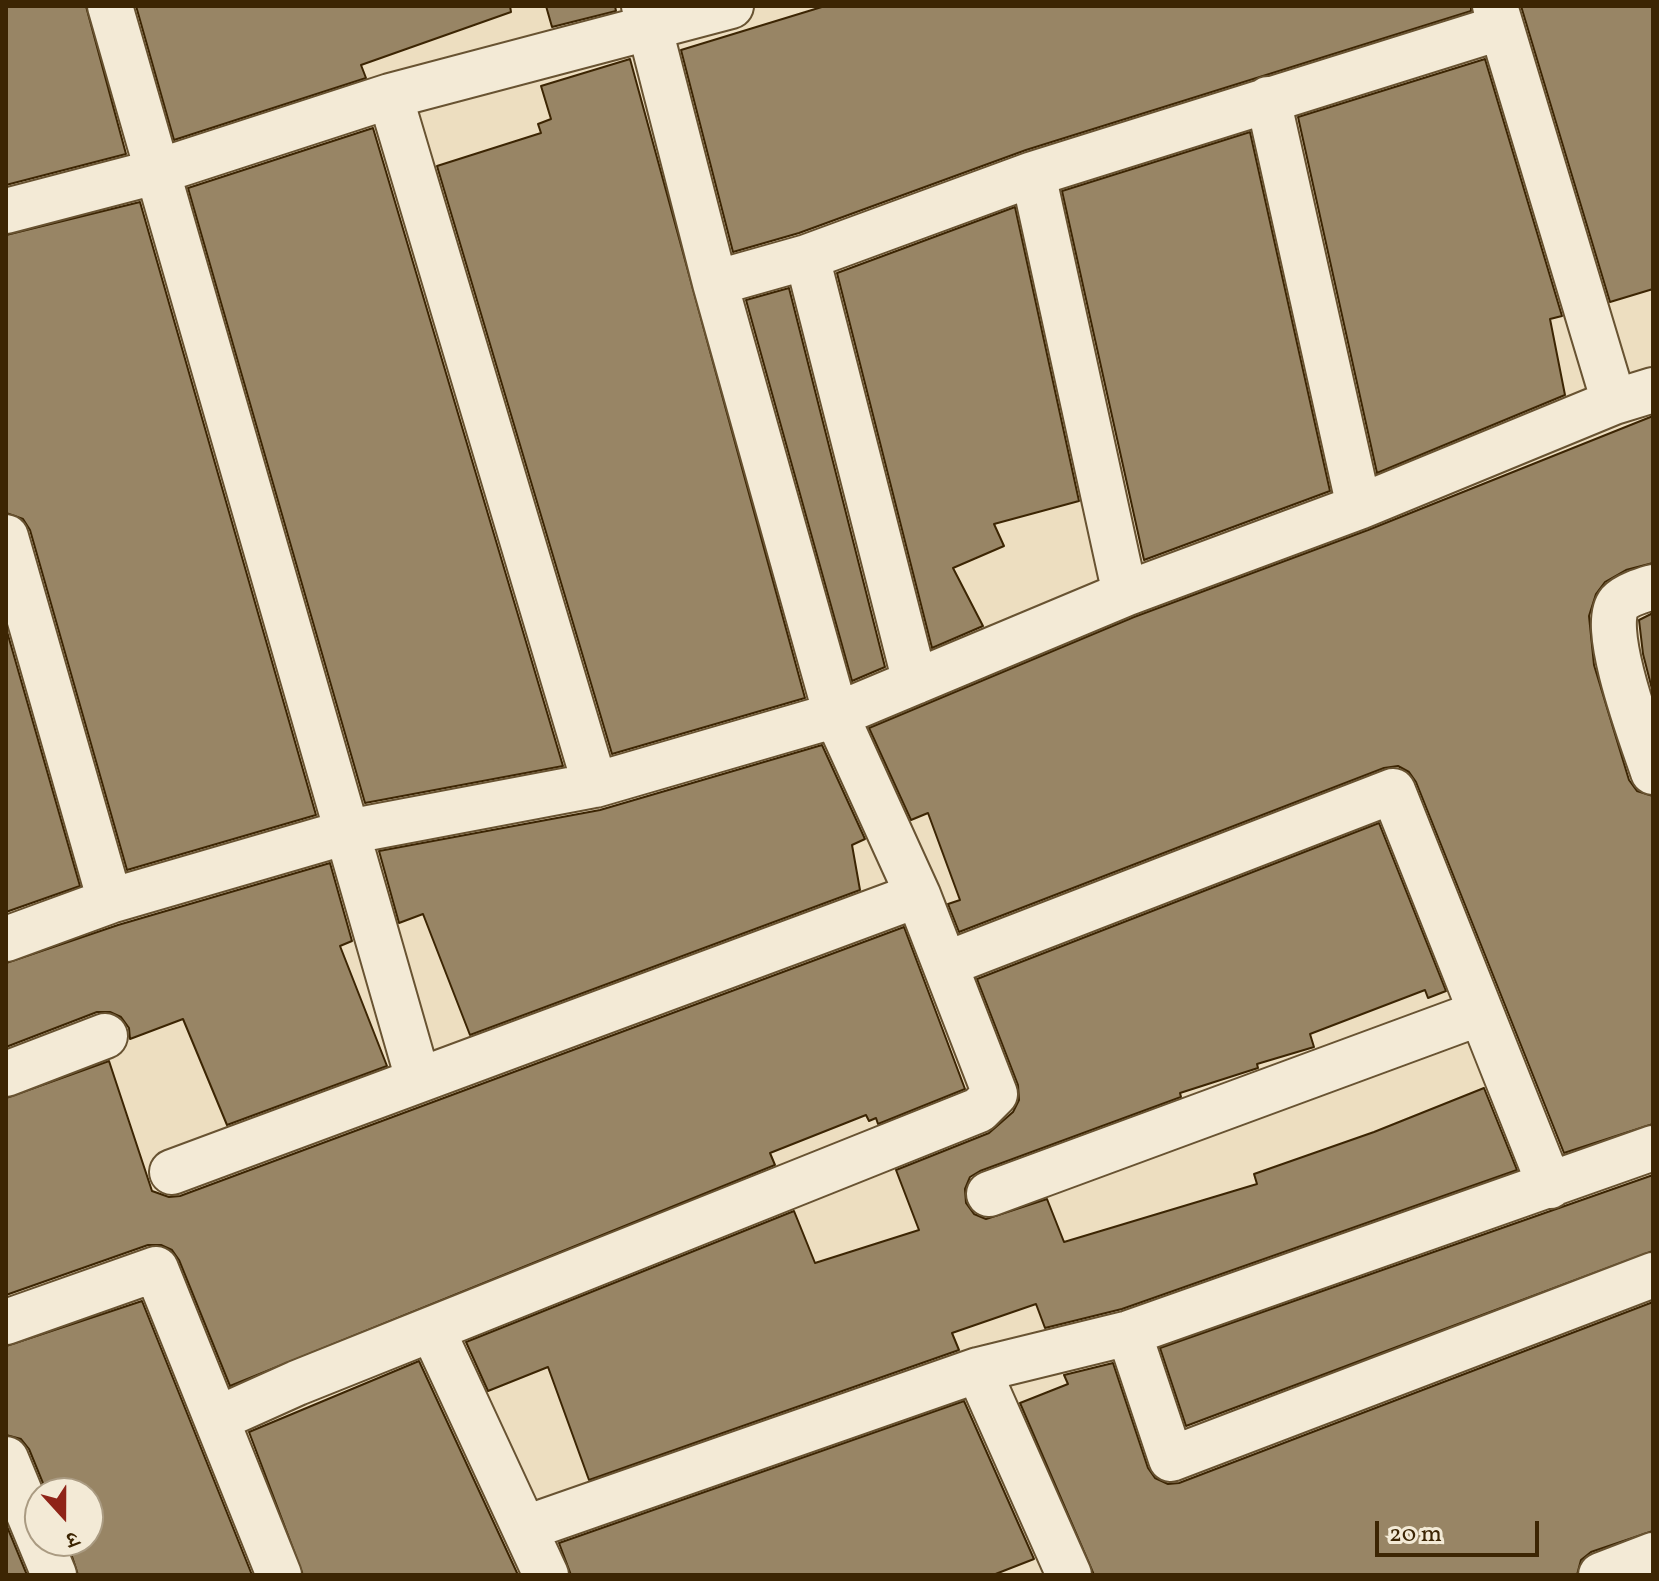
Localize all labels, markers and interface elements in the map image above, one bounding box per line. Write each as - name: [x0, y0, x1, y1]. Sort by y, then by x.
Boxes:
- north arrow: [24, 1477, 104, 1557]
- scale bar: [1379, 1505, 1543, 1555]
- text: 20 m: [1389, 1518, 1442, 1552]
- text: उ: [61, 1522, 83, 1554]

